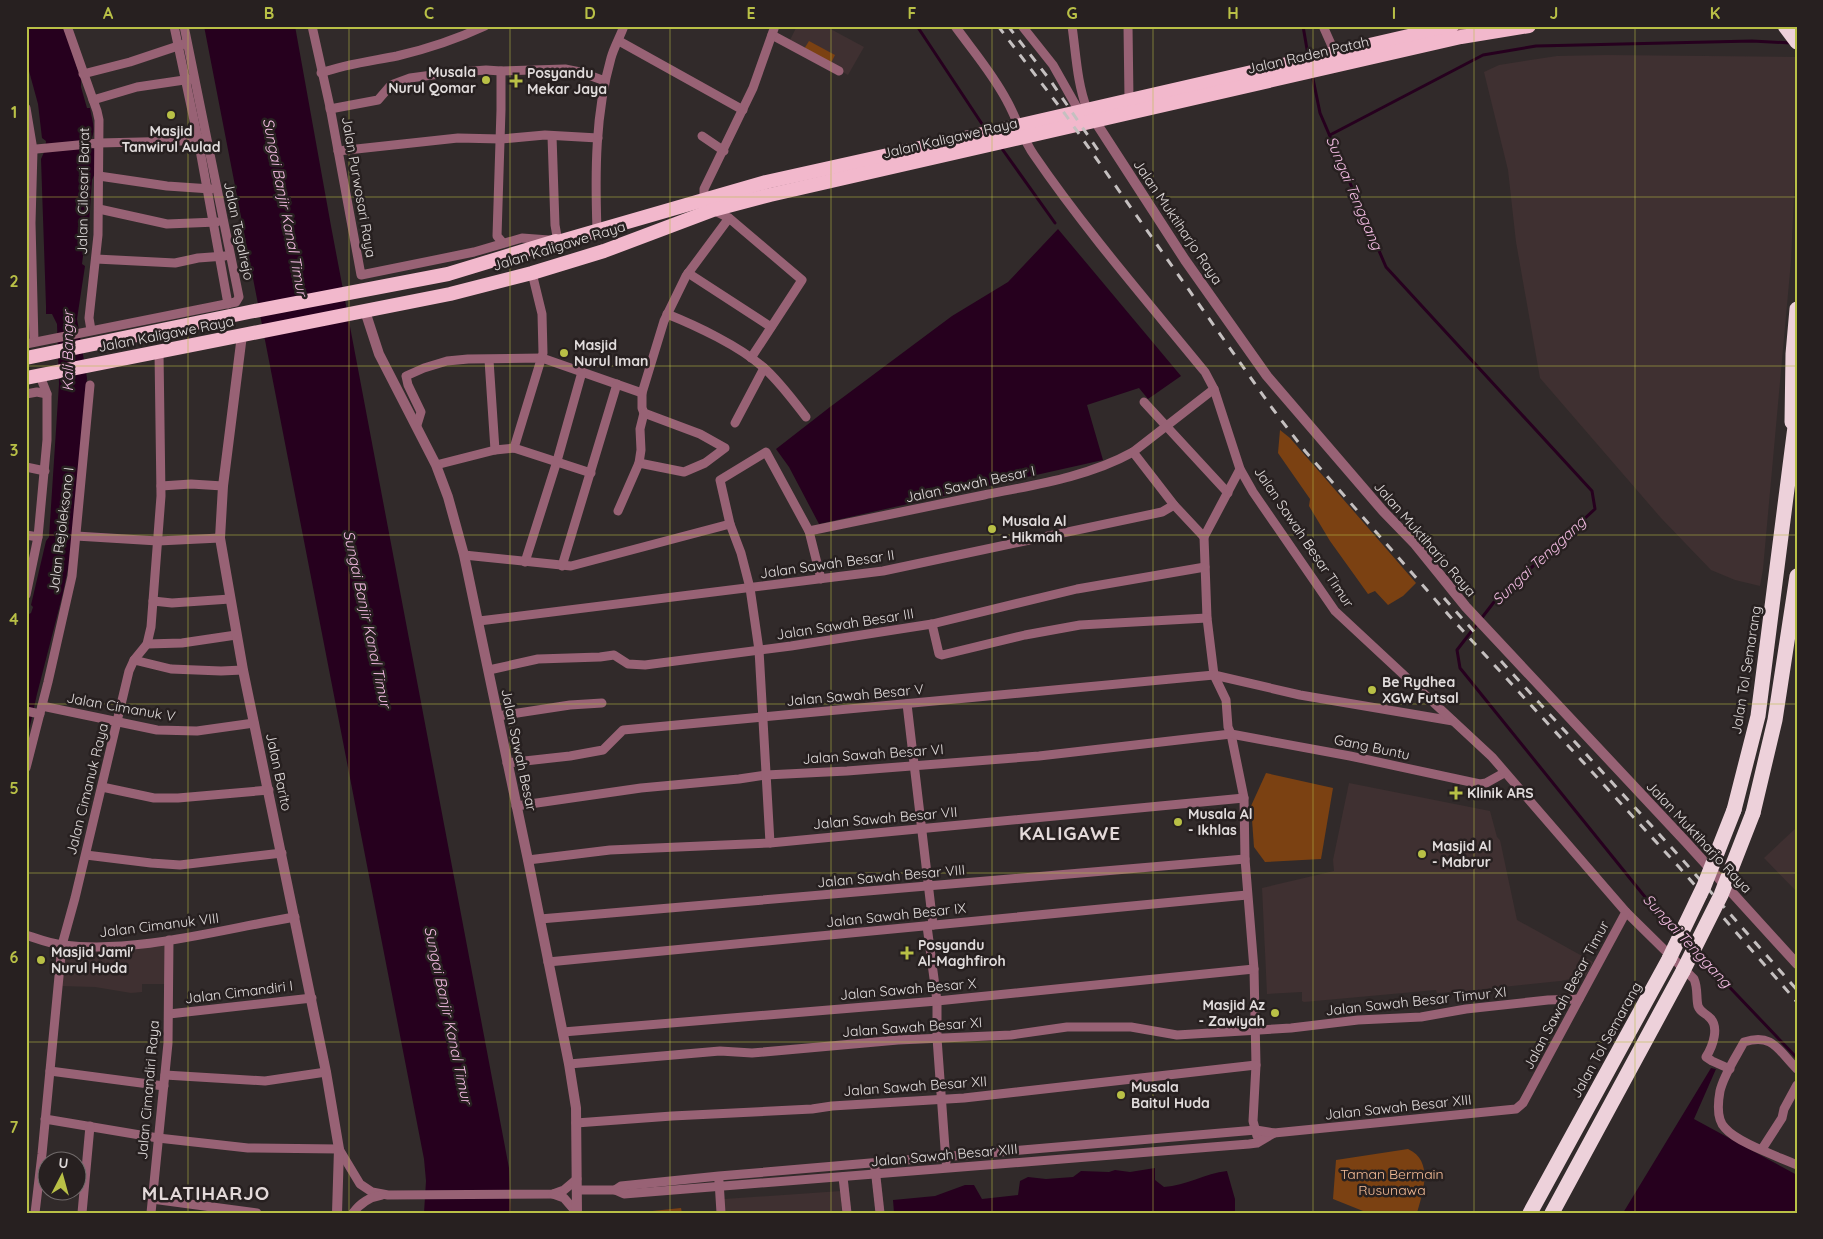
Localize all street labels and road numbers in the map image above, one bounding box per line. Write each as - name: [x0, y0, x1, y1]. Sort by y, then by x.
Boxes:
- street label: Jalan Raden Patah: [1245, 32, 1371, 78]
- street label: Jalan Kaligawe Raya: [881, 114, 1019, 162]
- street label: Jalan Purwosari Raya: [338, 115, 380, 259]
- street label: Jalan Cilosari Barat: [73, 127, 93, 255]
- street label: Jalan Muktiharjo Raya: [1129, 156, 1227, 288]
- street label: Jalan Tegalrejo: [220, 180, 258, 282]
- street label: Jalan Kaligawe Raya: [490, 217, 628, 275]
- street label: Jalan Kaligawe Raya: [97, 312, 235, 356]
- street label: Jalan Sawah Besar I: [904, 461, 1036, 507]
- street label: Jalan Sawah Besar Timur: [1250, 463, 1358, 611]
- street label: Jalan Rejoleksono I: [44, 466, 78, 594]
- street label: Jalan Muktiharjo Raya: [1370, 478, 1480, 600]
- street label: Jalan Sawah Besar II: [759, 546, 895, 582]
- street label: Jalan Sawah Besar III: [775, 604, 915, 644]
- street label: Jalan Tol Semarang: [1727, 604, 1765, 736]
- street label: Jalan Sawah Besar V: [786, 680, 924, 710]
- street label: Jalan Sawah Besar: [497, 687, 541, 813]
- street label: Jalan Cimanuk V: [65, 689, 177, 725]
- street label: Jalan Cimanuk Raya: [62, 721, 112, 857]
- street label: Gang Buntu: [1332, 730, 1412, 764]
- street label: Jalan Barito: [262, 731, 296, 813]
- street label: Jalan Sawah Besar VI: [802, 740, 944, 768]
- street label: Jalan Muktiharjo Raya: [1642, 777, 1756, 897]
- street label: Jalan Sawah Besar VII: [812, 803, 958, 833]
- street label: Jalan Sawah Besar VIII: [816, 861, 966, 891]
- street label: Jalan Sawah Besar IX: [825, 899, 967, 931]
- street label: Jalan Cimanuk VIII: [98, 909, 220, 941]
- street label: Jalan Sawah Besar Timur: [1519, 917, 1613, 1073]
- street label: Jalan Sawah Besar X: [839, 974, 978, 1004]
- street label: Jalan Cimandiri I: [184, 976, 294, 1008]
- street label: Jalan Tol Semarang: [1567, 979, 1645, 1101]
- street label: Jalan Sawah Besar Timur XI: [1325, 983, 1507, 1019]
- street label: Jalan Sawah Besar XI: [841, 1013, 983, 1041]
- street label: Jalan Cimandiri Raya: [133, 1020, 163, 1160]
- street label: Jalan Sawah Besar XII: [843, 1072, 987, 1100]
- street label: Jalan Sawah Besar XIII: [1324, 1090, 1472, 1124]
- street label: Jalan Sawah Besar XIII: [870, 1140, 1018, 1170]

